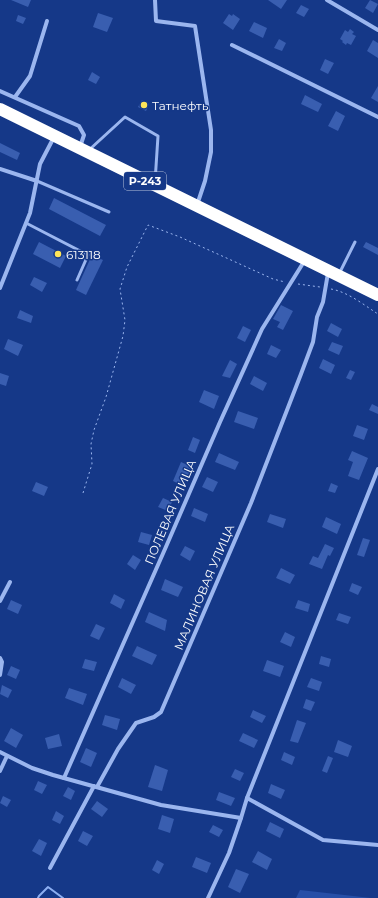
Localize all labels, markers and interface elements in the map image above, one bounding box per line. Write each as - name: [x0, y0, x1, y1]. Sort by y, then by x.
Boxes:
- place label: Татнефть: [152, 98, 209, 113]
- marker: Татнефть: [139, 100, 149, 110]
- road number: Р-243: [124, 172, 166, 190]
- place label: 613118: [66, 247, 101, 262]
- marker: 613118: [53, 249, 63, 259]
- street label: ПОЛЕВАЯ УЛИЦА: [141, 457, 199, 567]
- street label: МАЛИНОВАЯ УЛИЦА: [171, 522, 237, 652]

